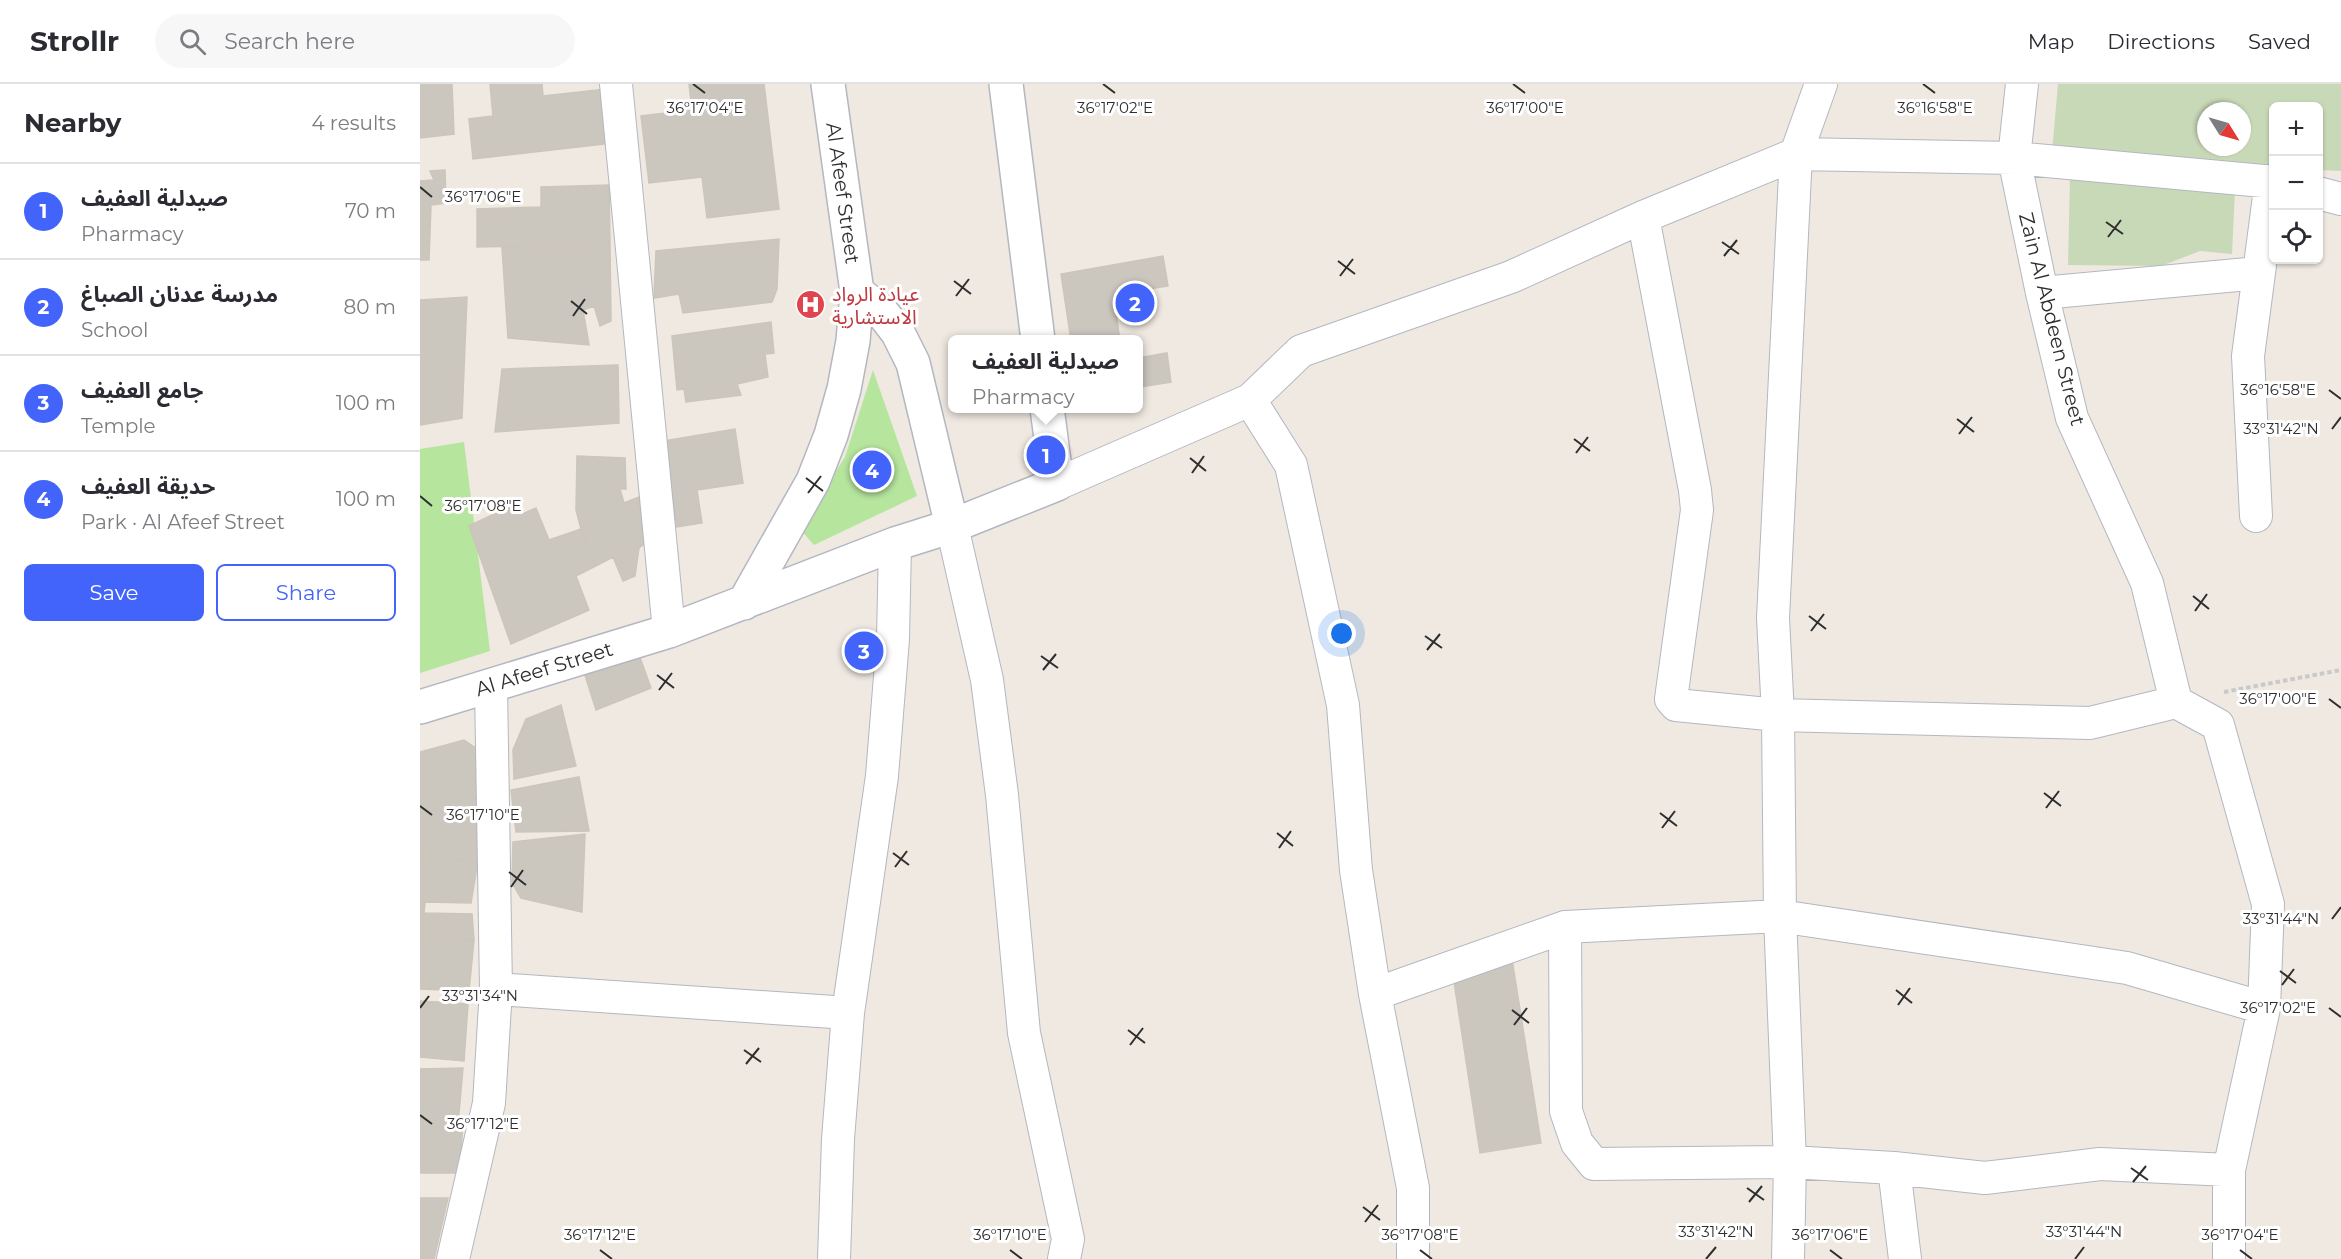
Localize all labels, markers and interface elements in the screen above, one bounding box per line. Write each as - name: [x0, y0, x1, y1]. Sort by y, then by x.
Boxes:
- search box: [155, 14, 575, 68]
- text: Strollr: [30, 24, 119, 58]
- icon: search: [176, 25, 209, 58]
- text: Search here: [224, 28, 355, 55]
- text: Map: [2028, 29, 2074, 54]
- text: Directions: [2107, 29, 2215, 54]
- text: Saved: [2248, 29, 2311, 54]
- text: 36°17'04"E: [666, 98, 744, 117]
- text: 36°17'02"E: [1077, 98, 1153, 117]
- text: 36°17'00"E: [1486, 98, 1564, 117]
- text: 36°16'58"E: [1897, 98, 1973, 117]
- north arrow: [2197, 102, 2251, 156]
- map controls: [2269, 102, 2323, 264]
- button: +: [2269, 102, 2323, 156]
- text: Nearby: [24, 107, 121, 139]
- text: 4 results: [311, 111, 396, 135]
- street label: Al Afeef Street: [821, 121, 865, 265]
- button: −: [2269, 156, 2323, 210]
- text: صيدلية العفيف: [81, 185, 228, 212]
- text: 36°17'06"E: [445, 187, 521, 206]
- text: 1: [40, 199, 47, 223]
- text: 70 m: [345, 199, 396, 223]
- street label: Zain Al Abdeen Street: [2014, 210, 2090, 428]
- button: locate: [2269, 210, 2323, 264]
- text: Pharmacy: [81, 222, 184, 246]
- pin: 2: [1116, 280, 1154, 326]
- text: مدرسة عدنان الصباغ: [81, 281, 278, 308]
- place label: عيادة الرواد الاستشارية: [832, 282, 919, 329]
- hospital icon: عيادة الرواد الاستشارية: [795, 289, 827, 321]
- text: 2: [38, 295, 49, 319]
- text: 80 m: [344, 295, 396, 319]
- text: School: [81, 318, 148, 342]
- popup: [948, 335, 1143, 413]
- text: صيدلية العفيف: [972, 348, 1119, 375]
- text: جامع العفيف: [81, 377, 203, 404]
- text: 36°16'58"E: [2240, 380, 2316, 399]
- text: Pharmacy: [972, 385, 1075, 409]
- text: 3: [38, 391, 49, 415]
- text: 100 m: [336, 391, 396, 415]
- text: Temple: [81, 414, 156, 438]
- text: 33°31'42"N: [2243, 419, 2319, 438]
- pin: 1: [1026, 432, 1066, 478]
- pin: 4: [852, 448, 892, 492]
- text: حديقة العفيف: [81, 473, 215, 500]
- text: 4: [37, 487, 50, 511]
- text: 100 m: [336, 487, 396, 511]
- text: 36°17'08"E: [444, 496, 522, 515]
- text: Park · Al Afeef Street: [81, 510, 285, 534]
- button: Save: [24, 564, 204, 621]
- button: Share: [216, 564, 396, 621]
- your location: [1327, 619, 1356, 648]
- pin: 3: [844, 628, 884, 674]
- street label: Al Afeef Street: [472, 637, 616, 701]
- text: 36°17'00"E: [2239, 689, 2317, 708]
- text: 36°17'10"E: [446, 805, 520, 824]
- text: 33°31'44"N: [2243, 909, 2319, 928]
- text: 33°31'34"N: [442, 986, 518, 1005]
- text: 36°17'02"E: [2240, 998, 2316, 1017]
- text: 36°17'12"E: [447, 1114, 519, 1133]
- text: 33°31'42"N: [1678, 1222, 1754, 1241]
- text: 33°31'44"N: [2046, 1222, 2122, 1241]
- text: 36°17'12"E: [564, 1225, 636, 1244]
- text: 36°17'10"E: [973, 1225, 1047, 1244]
- text: 36°17'08"E: [1381, 1225, 1459, 1244]
- text: 36°17'06"E: [1792, 1225, 1868, 1244]
- text: 36°17'04"E: [2201, 1225, 2279, 1244]

